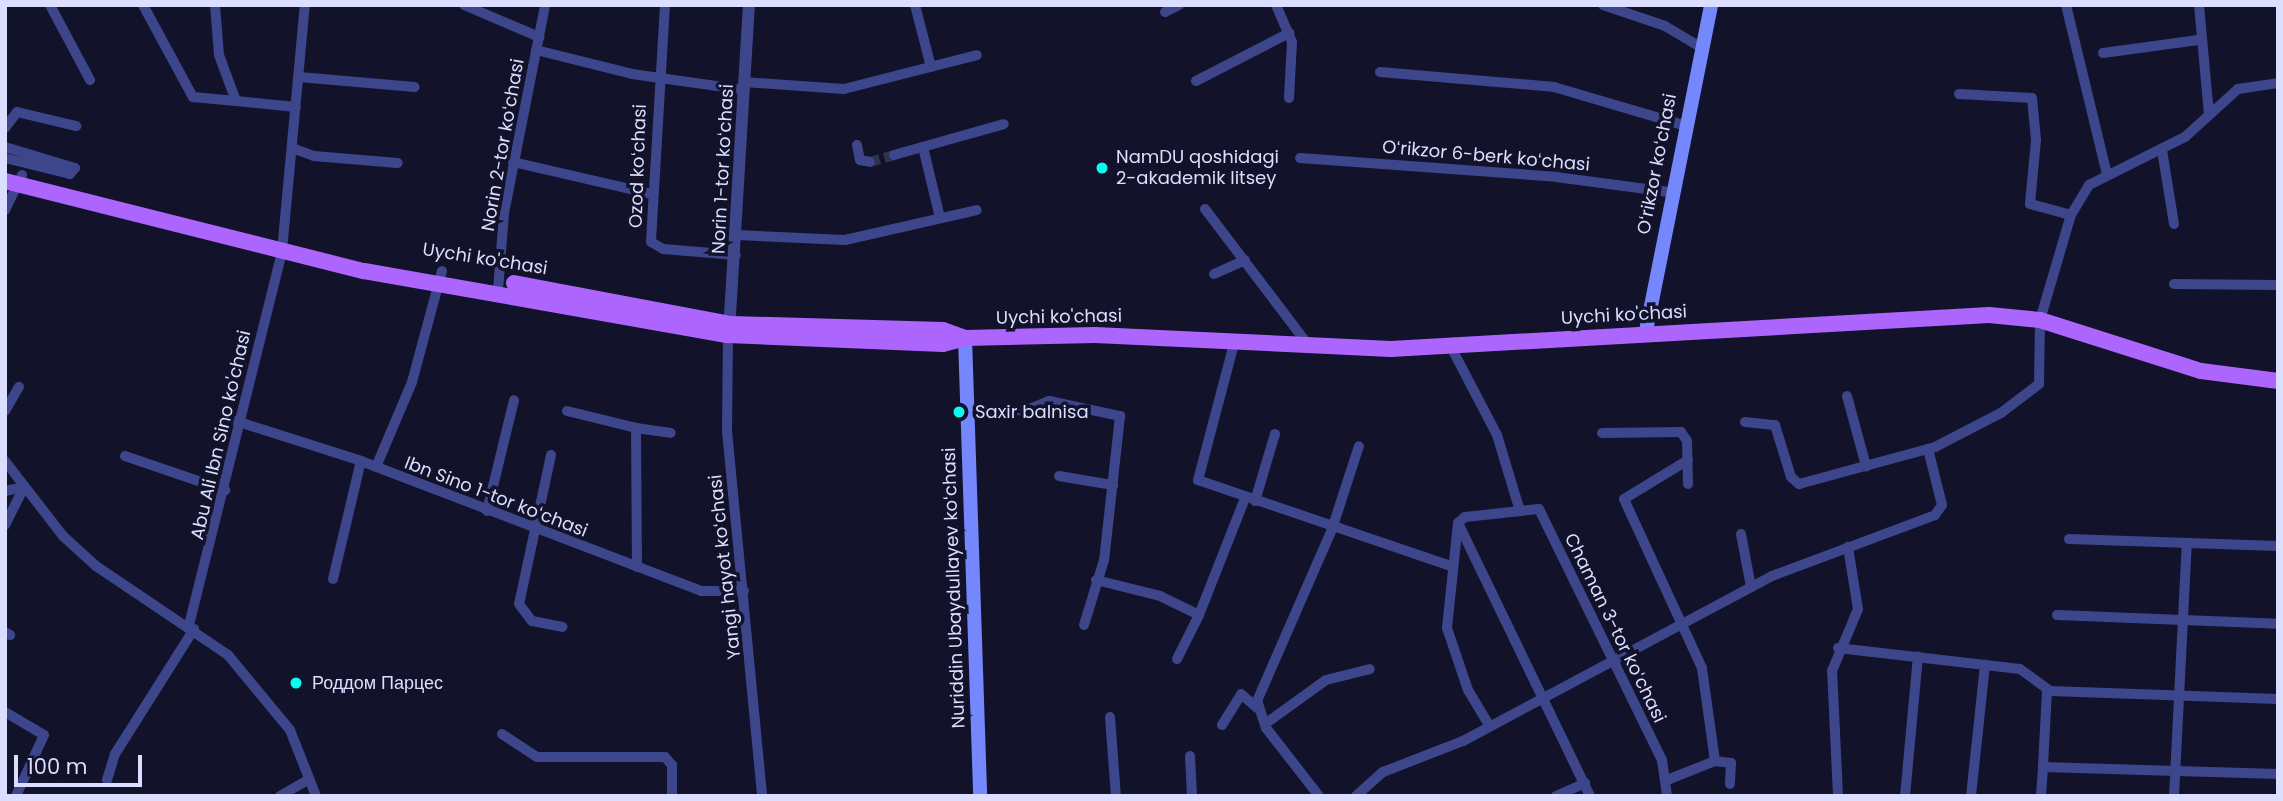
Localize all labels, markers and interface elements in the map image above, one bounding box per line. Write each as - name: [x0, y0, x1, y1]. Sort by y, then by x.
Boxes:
- street label: Norin 2-tor koʻchasi: [477, 57, 529, 233]
- street label: Norin 1-tor koʻchasi: [708, 83, 738, 255]
- street label: Oʻrikzor koʻchasi: [1633, 92, 1681, 236]
- street label: Ozod koʻchasi: [625, 104, 651, 228]
- street label: Oʻrikzor 6-berk koʻchasi: [1381, 136, 1591, 176]
- place label: NamDU qoshidagi 2-akademik litsey: [1116, 147, 1279, 190]
- marker: NamDU qoshidagi 2-akademik litsey: [1094, 160, 1110, 176]
- street label: Uychi ko'chasi: [421, 238, 549, 280]
- street label: Uychi ko'chasi: [1560, 301, 1688, 329]
- street label: Uychi ko'chasi: [996, 305, 1122, 329]
- street label: Abu Ali Ibn Sino ko'chasi: [186, 328, 256, 542]
- place label: Saxir balnisa: [975, 401, 1089, 423]
- marker: Saxir balnisa: [949, 402, 969, 422]
- street label: Nuriddin Ubaydullayev koʻchasi: [938, 447, 970, 729]
- street label: Ibn Sino 1-tor koʻchasi: [401, 452, 591, 542]
- street label: Yangi hayot koʻchasi: [705, 474, 745, 660]
- street label: Chaman 3-tor koʻchasi: [1560, 530, 1670, 726]
- place label: Роддом Парцес: [312, 672, 443, 694]
- marker: Роддом Парцес: [286, 673, 306, 693]
- scale bar: [18, 742, 145, 786]
- text: 100 m: [27, 752, 87, 781]

